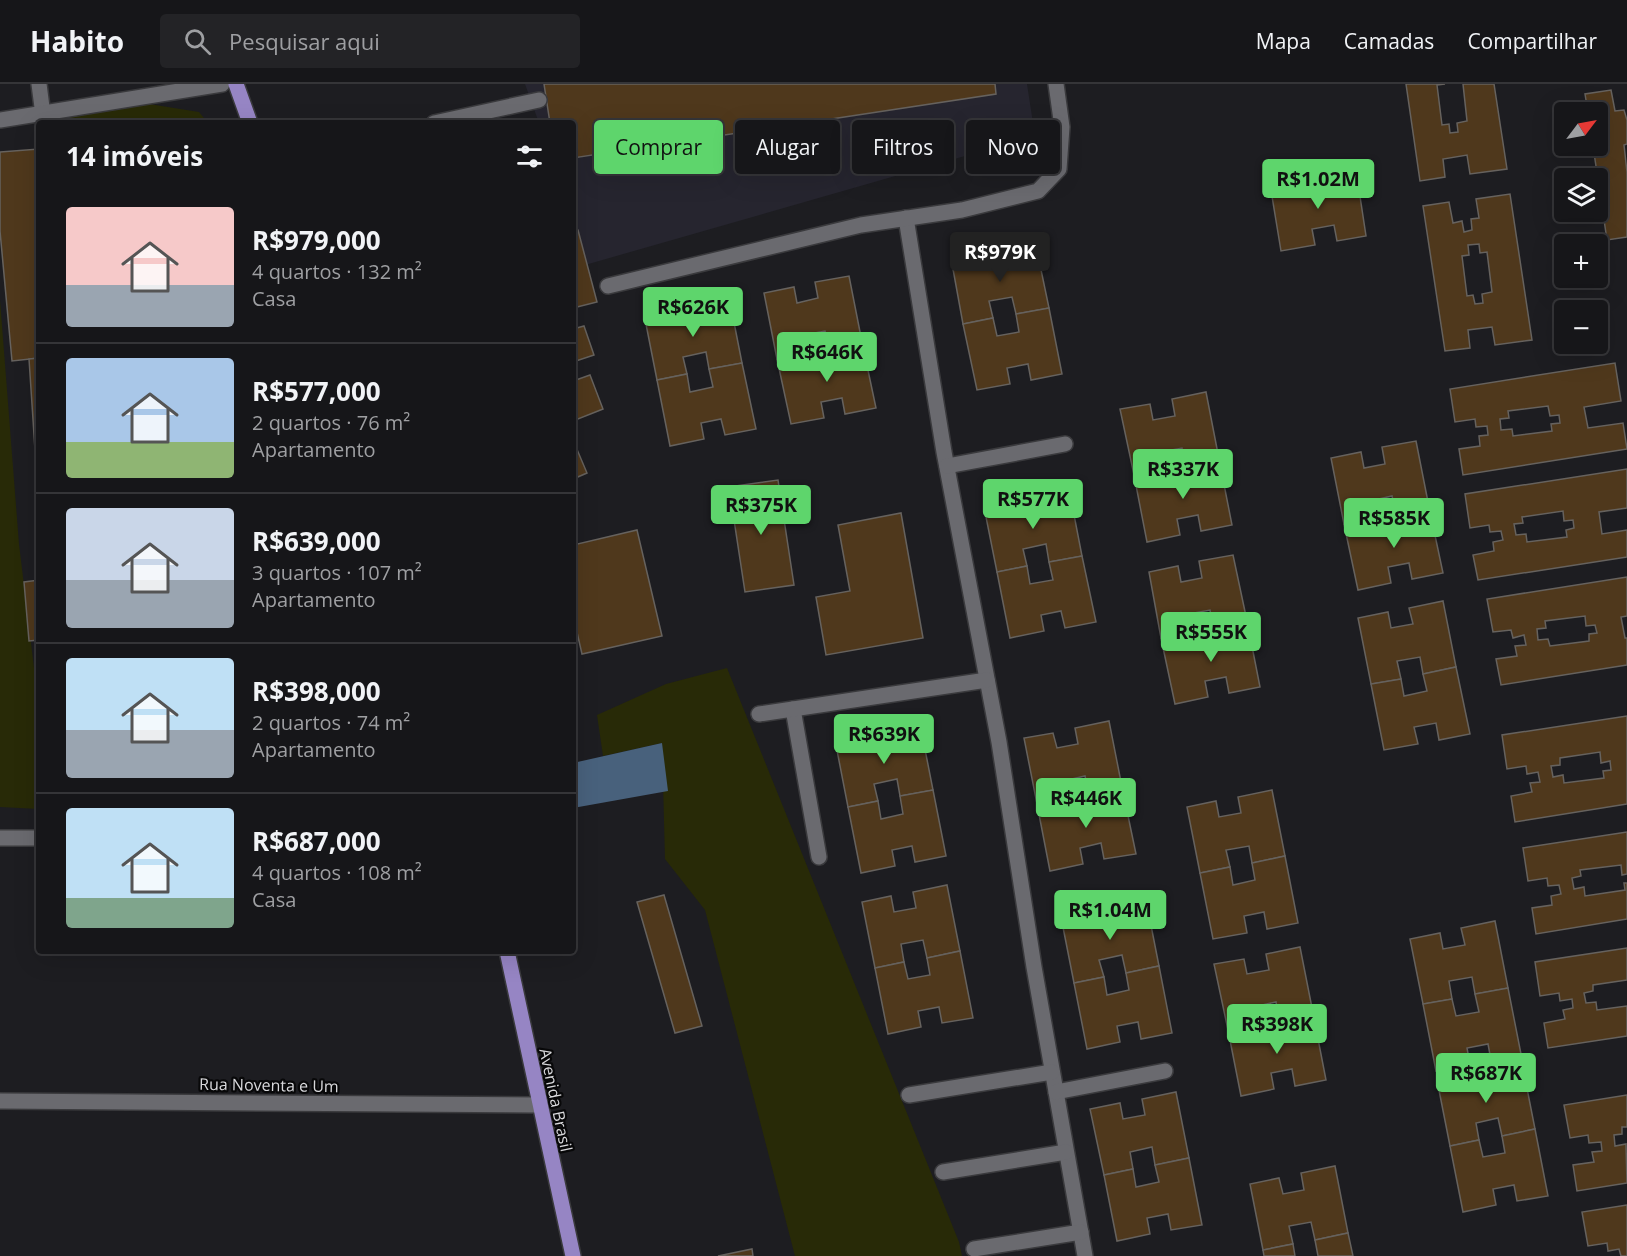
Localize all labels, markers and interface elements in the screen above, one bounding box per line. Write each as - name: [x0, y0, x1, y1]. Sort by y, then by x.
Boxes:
- search box: [160, 14, 580, 68]
- text: Habito: [30, 22, 124, 60]
- icon: search: [181, 25, 214, 58]
- text: Pesquisar aqui: [229, 26, 380, 56]
- text: Mapa: [1256, 27, 1311, 55]
- text: Camadas: [1344, 27, 1434, 55]
- text: Compartilhar: [1467, 27, 1597, 55]
- north arrow: [1554, 102, 1608, 156]
- map controls: [1554, 102, 1608, 354]
- chip: Comprar: [594, 120, 723, 174]
- chip: Alugar: [735, 120, 840, 174]
- chip: Filtros: [852, 120, 954, 174]
- chip: Novo: [966, 120, 1060, 174]
- text: 14 imóveis: [66, 138, 203, 174]
- icon: filters: [513, 140, 546, 173]
- pin: R$1.02M: [1263, 159, 1373, 210]
- text: R$1.02M: [1276, 165, 1360, 192]
- button: layers: [1554, 168, 1608, 222]
- text: R$979,000: [252, 222, 381, 258]
- icon: home: [114, 231, 186, 303]
- pin: R$979K: [951, 232, 1049, 283]
- button: +: [1554, 234, 1608, 288]
- text: R$979K: [964, 238, 1036, 265]
- text: 4 quartos · 132 m²: [252, 258, 422, 285]
- text: Casa: [252, 285, 296, 312]
- pin: R$626K: [644, 287, 742, 338]
- text: R$626K: [657, 293, 729, 320]
- button: −: [1554, 300, 1608, 354]
- pin: R$646K: [778, 332, 876, 383]
- text: R$646K: [791, 338, 863, 365]
- text: R$577,000: [252, 373, 381, 409]
- icon: home: [114, 382, 186, 454]
- text: 2 quartos · 76 m²: [252, 409, 410, 436]
- text: Apartamento: [252, 436, 376, 463]
- pin: R$337K: [1134, 449, 1232, 500]
- text: R$337K: [1147, 455, 1219, 482]
- pin: R$577K: [984, 479, 1082, 530]
- pin: R$375K: [712, 485, 810, 536]
- text: R$577K: [997, 485, 1069, 512]
- text: R$375K: [725, 491, 797, 518]
- pin: R$585K: [1345, 498, 1443, 549]
- text: R$585K: [1358, 504, 1430, 531]
- text: R$639,000: [252, 523, 381, 559]
- icon: home: [114, 532, 186, 604]
- text: 3 quartos · 107 m²: [252, 559, 422, 586]
- text: Apartamento: [252, 586, 376, 613]
- pin: R$555K: [1162, 612, 1260, 663]
- text: R$555K: [1175, 618, 1247, 645]
- text: R$398,000: [252, 673, 381, 709]
- icon: home: [114, 682, 186, 754]
- text: 2 quartos · 74 m²: [252, 709, 410, 736]
- pin: R$639K: [835, 714, 933, 765]
- text: R$639K: [848, 720, 920, 747]
- text: Apartamento: [252, 736, 376, 763]
- pin: R$446K: [1037, 778, 1135, 829]
- text: R$446K: [1050, 784, 1122, 811]
- text: R$687,000: [252, 823, 381, 859]
- icon: home: [114, 832, 186, 904]
- text: 4 quartos · 108 m²: [252, 859, 422, 886]
- text: Casa: [252, 886, 296, 913]
- pin: R$1.04M: [1055, 890, 1165, 941]
- text: R$1.04M: [1068, 896, 1152, 923]
- pin: R$398K: [1228, 1004, 1326, 1055]
- text: R$398K: [1241, 1010, 1313, 1037]
- street label: Avenida Brasil: [534, 1046, 578, 1154]
- pin: R$687K: [1437, 1053, 1535, 1104]
- text: R$687K: [1450, 1059, 1522, 1086]
- street label: Rua Noventa e Um: [199, 1073, 339, 1097]

